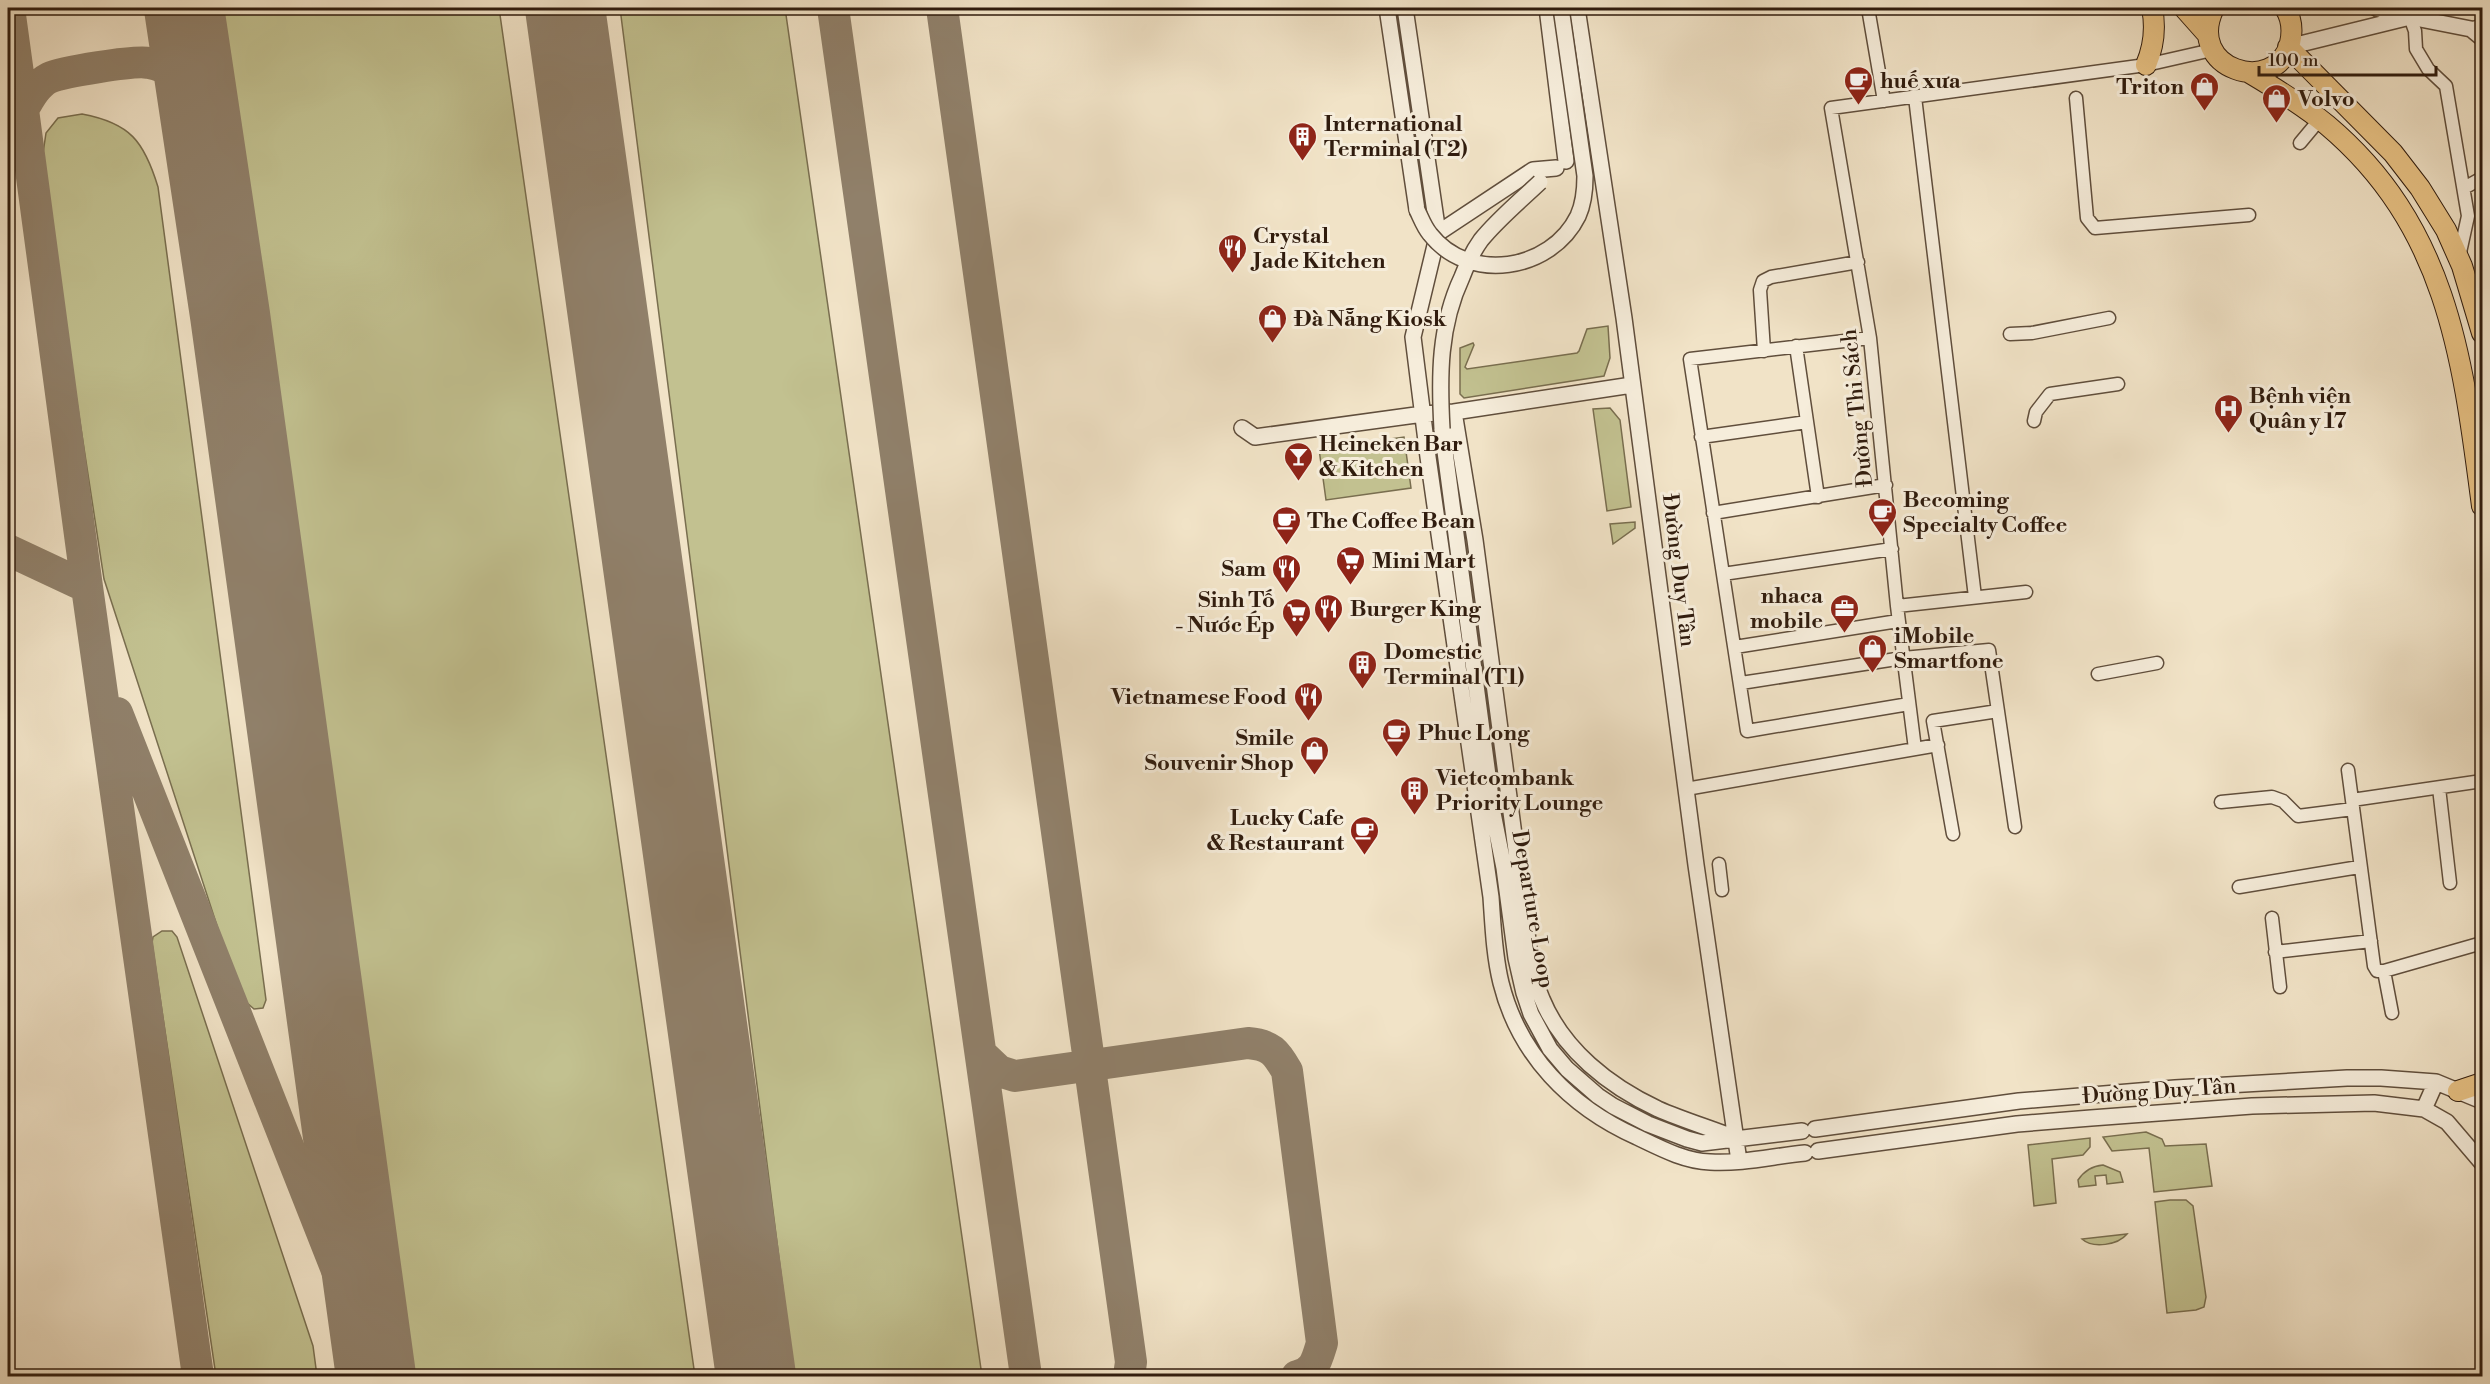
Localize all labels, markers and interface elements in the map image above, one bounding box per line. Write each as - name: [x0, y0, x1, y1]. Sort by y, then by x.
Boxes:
- scale bar: [2259, 39, 2436, 77]
- text: 100 m: [2268, 49, 2319, 72]
- cafe icon: huế xưa: [1843, 64, 1875, 106]
- place label: huế xưa: [1880, 68, 1962, 95]
- shop icon: Triton: [2189, 70, 2221, 112]
- place label: Triton: [2116, 74, 2184, 101]
- shop icon: Volvo: [2261, 82, 2293, 124]
- place label: Volvo: [2297, 86, 2355, 113]
- place label: International Terminal (T2): [1324, 111, 1468, 163]
- building icon: International Terminal (T2): [1287, 120, 1319, 162]
- place label: Crystal Jade Kitchen: [1250, 223, 1386, 275]
- restaurant icon: Crystal Jade Kitchen: [1216, 232, 1248, 274]
- shop icon: Đà Nẵng Kiosk: [1257, 302, 1289, 344]
- place label: Đà Nẵng Kiosk: [1293, 306, 1447, 333]
- street label: Đường Thi Sách: [1836, 327, 1879, 488]
- place label: Bệnh viện Quân y 17: [2249, 383, 2352, 435]
- hospital icon: Bệnh viện Quân y 17: [2212, 392, 2244, 434]
- place label: Heineken Bar & Kitchen: [1319, 431, 1463, 483]
- bar icon: Heineken Bar & Kitchen: [1282, 440, 1314, 482]
- place label: Becoming Specialty Coffee: [1903, 487, 2068, 539]
- street label: Đường Duy Tân: [1656, 492, 1701, 648]
- cafe icon: Becoming Specialty Coffee: [1866, 496, 1898, 538]
- cafe icon: The Coffee Bean: [1270, 504, 1302, 546]
- place label: The Coffee Bean: [1307, 508, 1475, 535]
- supermarket icon: Mini Mart: [1335, 544, 1367, 586]
- place label: Mini Mart: [1372, 548, 1475, 575]
- restaurant icon: Sam: [1271, 552, 1303, 594]
- place label: Sam: [1222, 556, 1266, 583]
- place label: nhaca mobile: [1750, 583, 1824, 635]
- place label: Sinh Tố - Nước Ép: [1175, 587, 1275, 639]
- restaurant icon: Burger King: [1313, 592, 1345, 634]
- office icon: nhaca mobile: [1828, 592, 1860, 634]
- supermarket icon: Sinh Tố - Nước Ép: [1280, 596, 1312, 638]
- place label: Burger King: [1350, 596, 1481, 623]
- place label: iMobile Smartfone: [1894, 623, 2004, 675]
- shop icon: iMobile Smartfone: [1857, 632, 1889, 674]
- place label: Domestic Terminal (T1): [1384, 639, 1525, 691]
- building icon: Domestic Terminal (T1): [1347, 648, 1379, 690]
- restaurant icon: Vietnamese Food: [1292, 680, 1324, 722]
- place label: Vietnamese Food: [1110, 684, 1287, 711]
- cafe icon: Phuc Long: [1381, 716, 1413, 758]
- place label: Phuc Long: [1418, 720, 1530, 747]
- place label: Smile Souvenir Shop: [1144, 725, 1294, 777]
- shop icon: Smile Souvenir Shop: [1299, 734, 1331, 776]
- place label: Vietcombank Priority Lounge: [1435, 765, 1603, 817]
- building icon: Vietcombank Priority Lounge: [1399, 774, 1431, 816]
- place label: Lucky Cafe & Restaurant: [1207, 805, 1344, 857]
- cafe icon: Lucky Cafe & Restaurant: [1349, 814, 1381, 856]
- street label: Departure Loop: [1505, 828, 1560, 990]
- street label: Đường Duy Tân: [2081, 1073, 2237, 1110]

